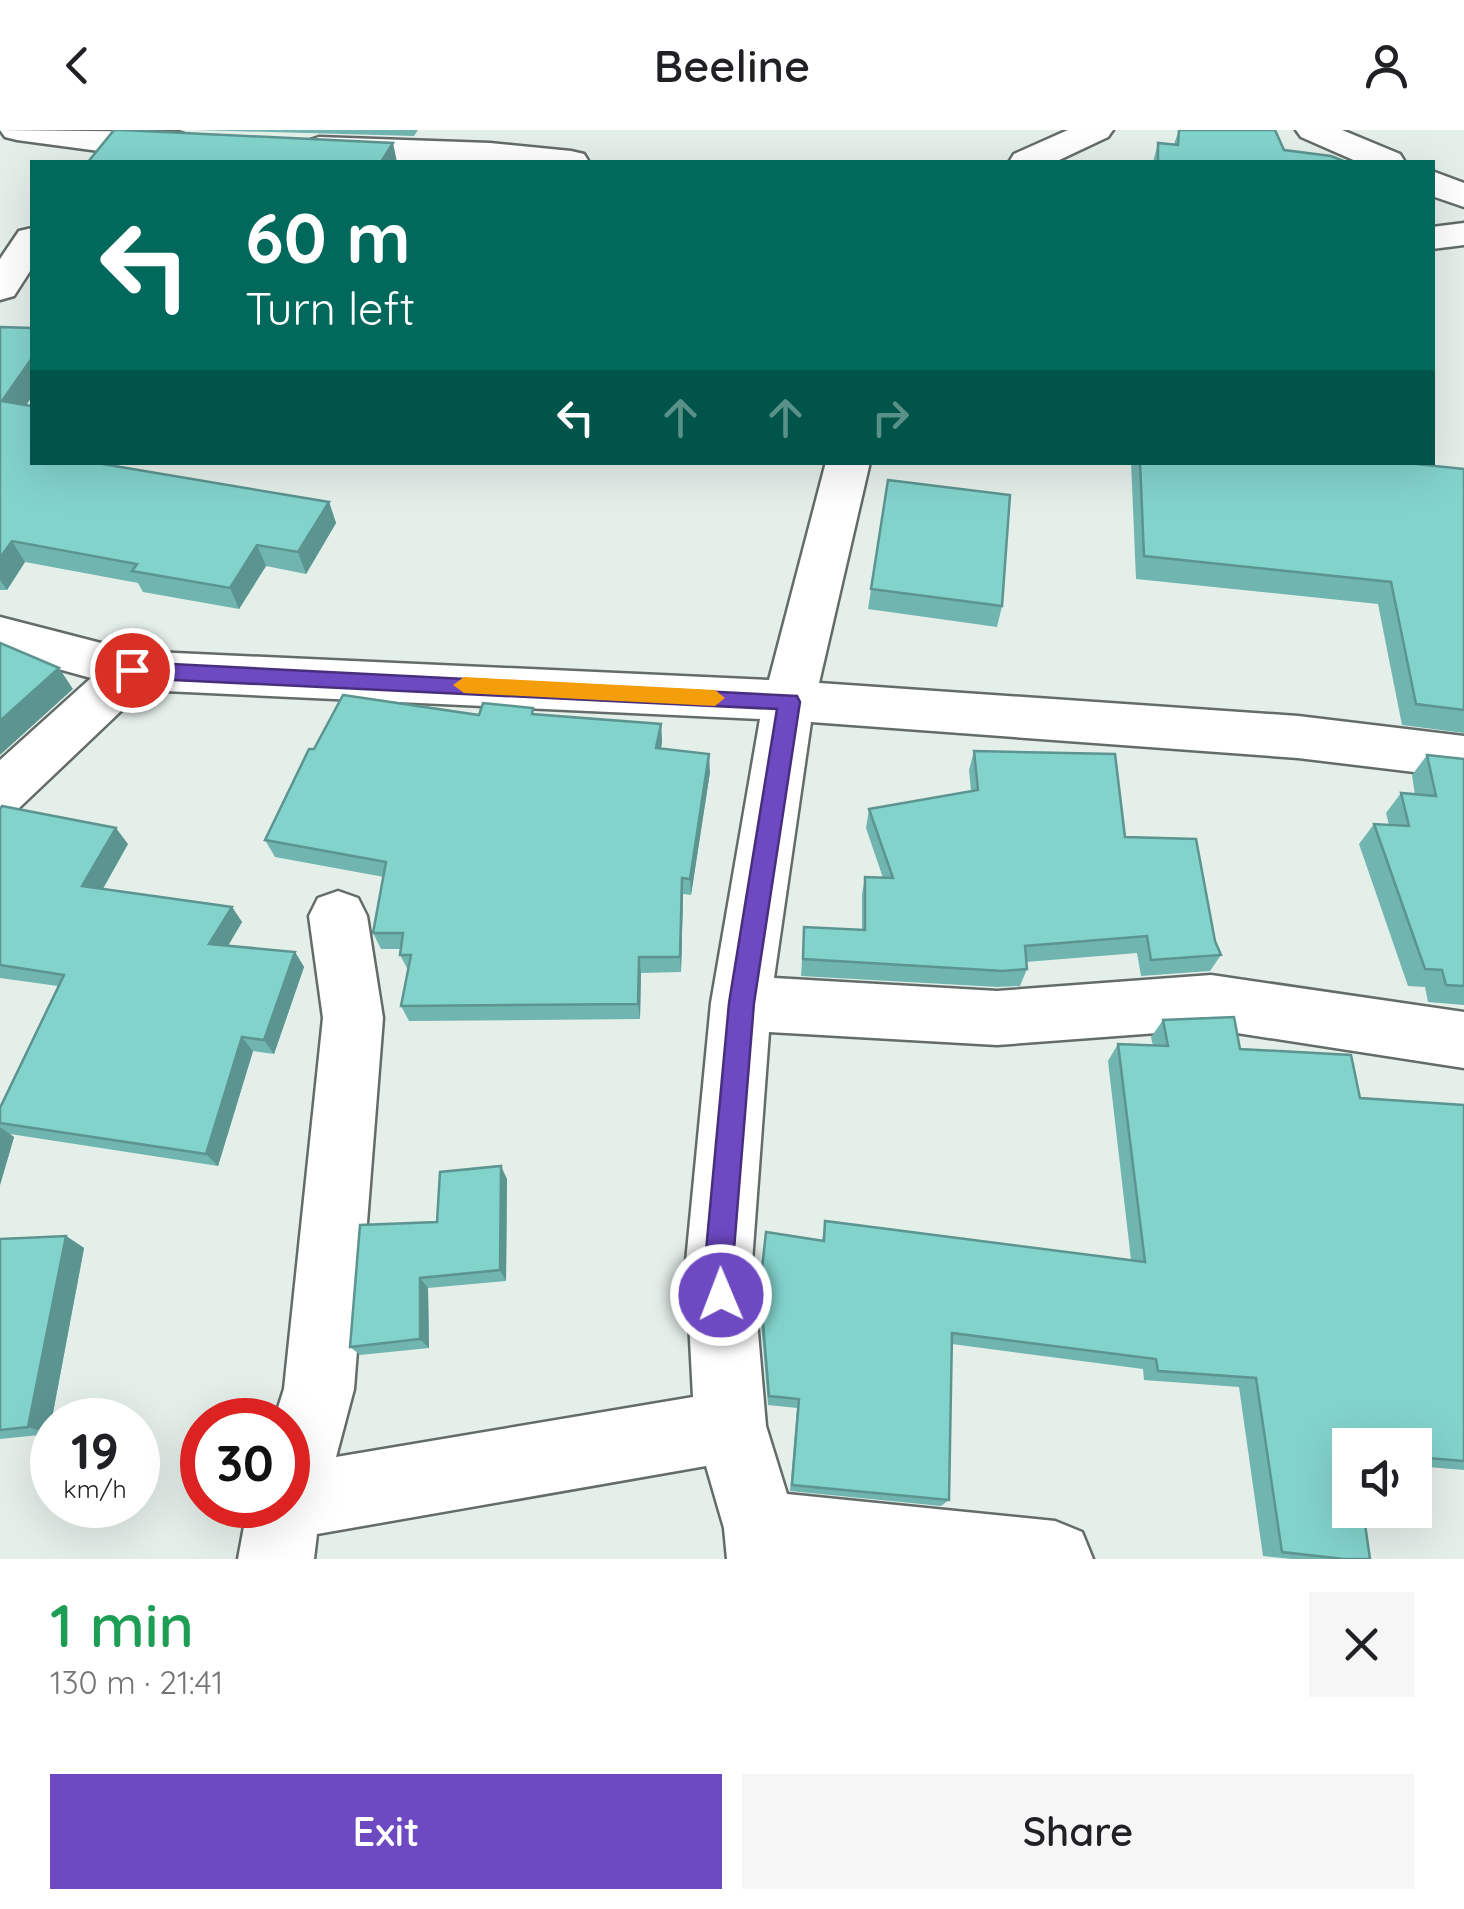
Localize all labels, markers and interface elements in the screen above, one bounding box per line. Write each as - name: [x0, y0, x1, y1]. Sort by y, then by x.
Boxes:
- text: Beeline: [654, 37, 810, 93]
- icon: back: [50, 38, 105, 93]
- icon: person: [1359, 38, 1414, 93]
- text: 60 m: [245, 193, 411, 281]
- icon: left: [80, 200, 210, 330]
- text: Turn left: [245, 280, 415, 336]
- icon: left: [548, 390, 603, 445]
- icon: ahead: [653, 390, 708, 445]
- icon: ahead: [758, 390, 813, 445]
- icon: right: [863, 390, 918, 445]
- pin: [90, 628, 175, 713]
- icon: arrive: [105, 643, 160, 698]
- position arrow: [669, 1243, 773, 1347]
- speed limit sign: 30: [180, 1398, 310, 1528]
- text: 19: [71, 1419, 119, 1482]
- map controls: [1332, 1428, 1432, 1528]
- button: sound: [1332, 1428, 1432, 1528]
- text: km/h: [63, 1473, 127, 1504]
- text: 1 min: [50, 1587, 194, 1662]
- button: close: [1309, 1592, 1414, 1697]
- text: 130 m · 21:41: [50, 1662, 223, 1702]
- button: Exit: [50, 1774, 722, 1889]
- button: Share: [742, 1774, 1414, 1889]

